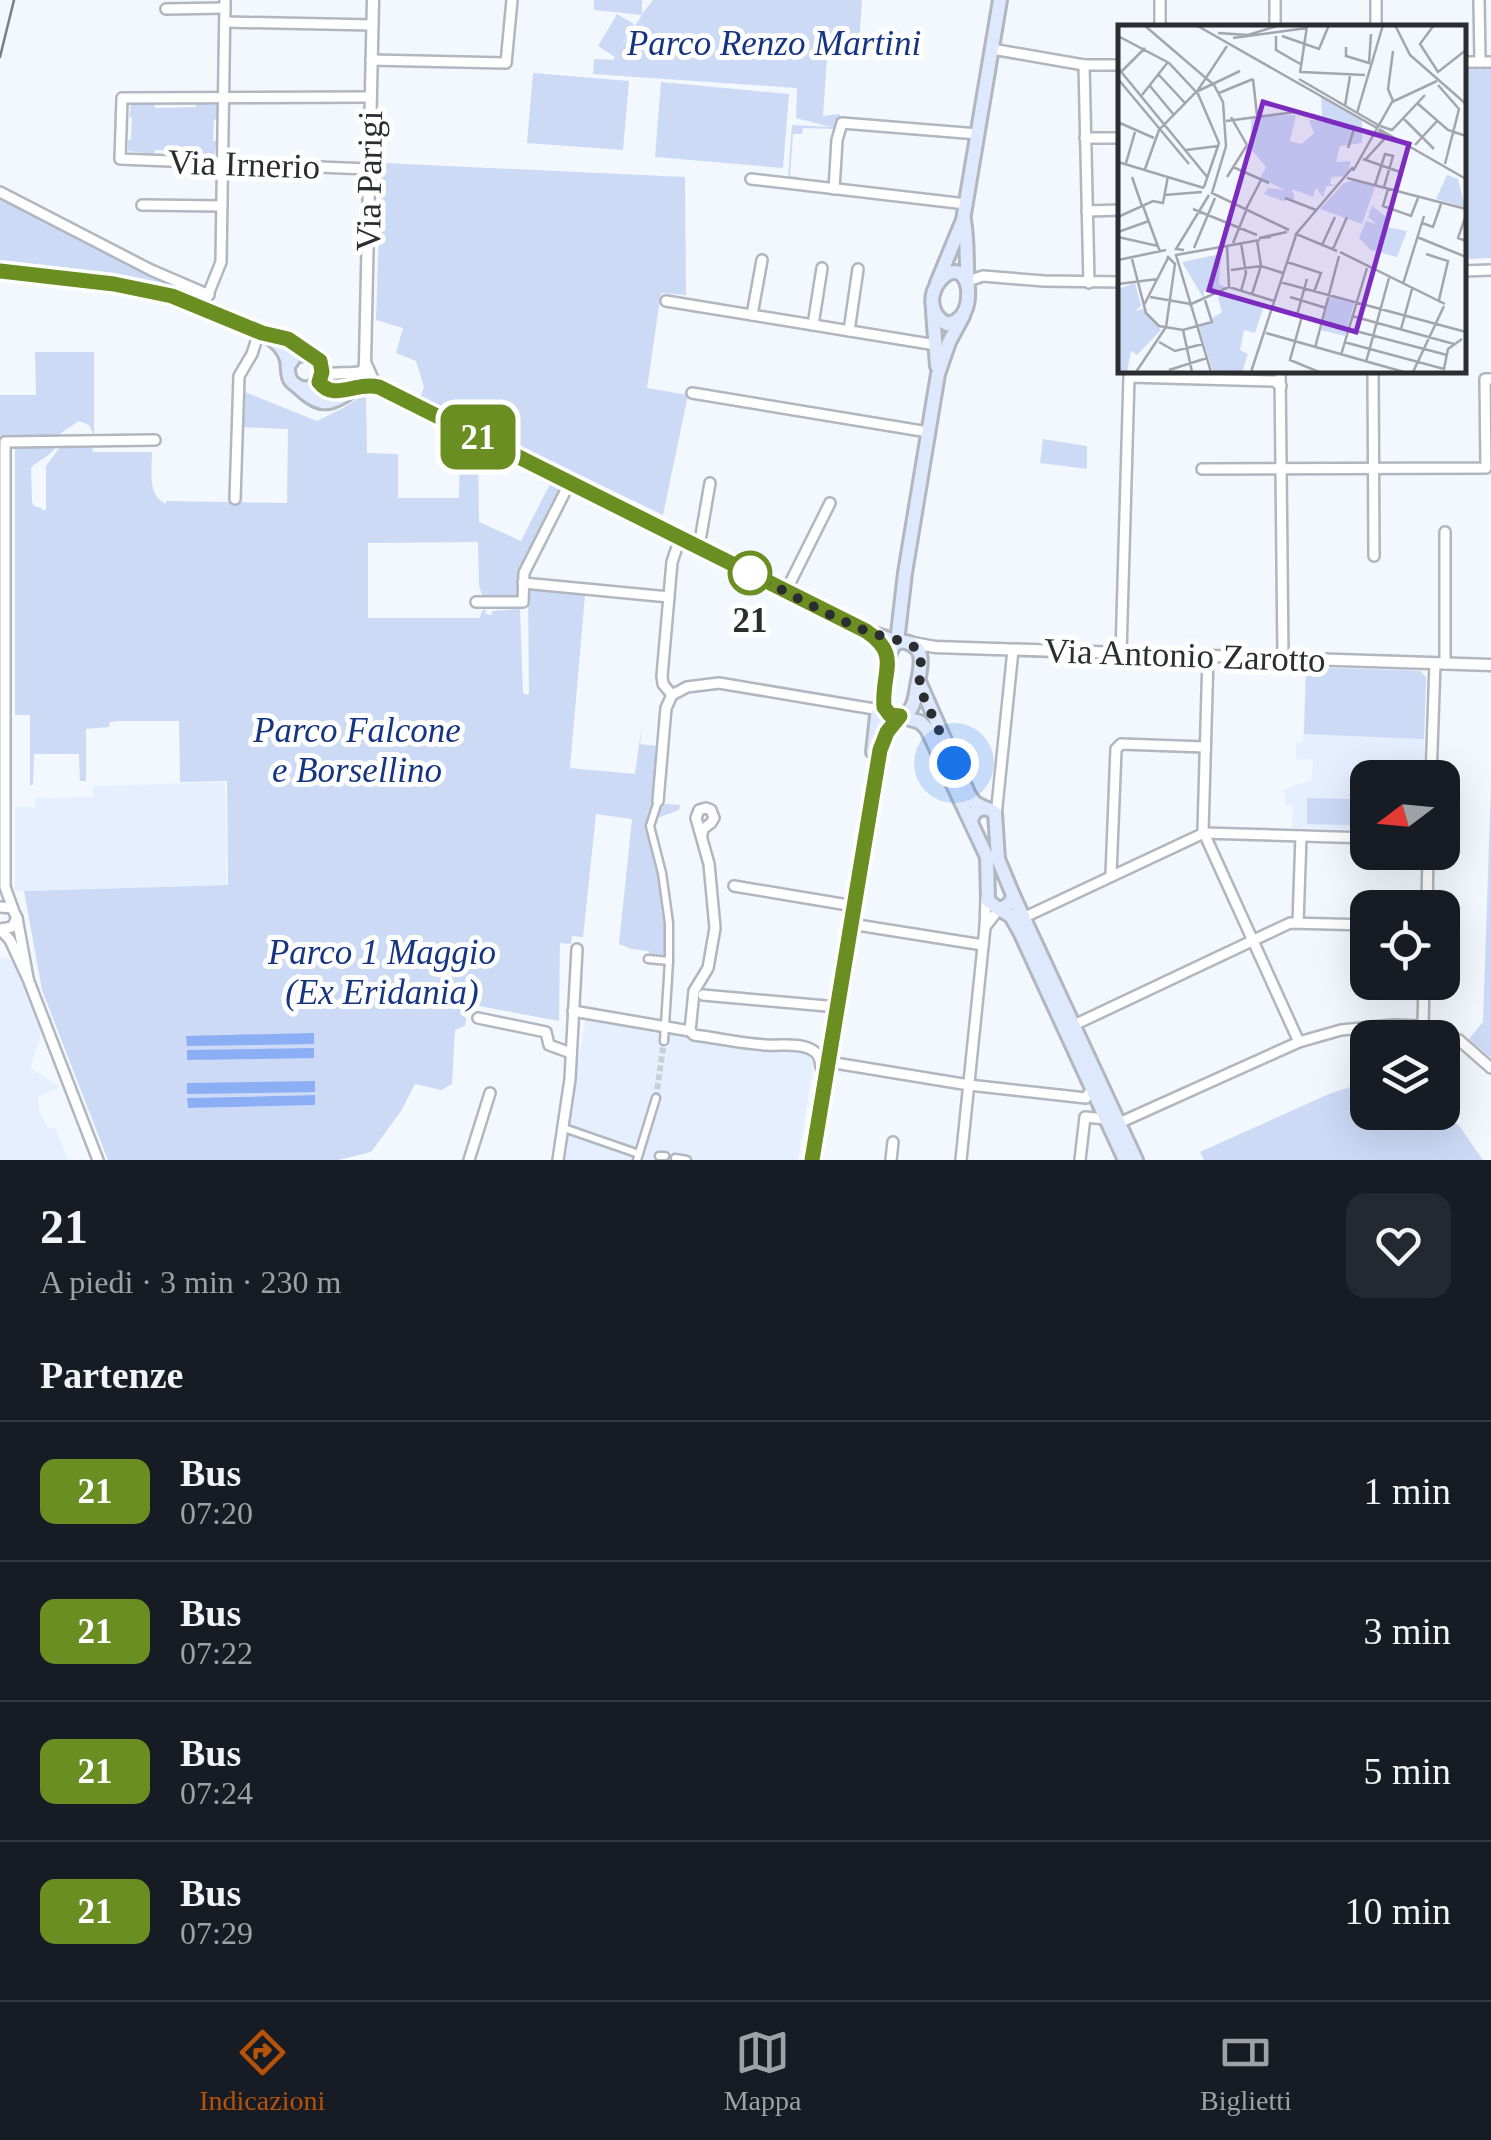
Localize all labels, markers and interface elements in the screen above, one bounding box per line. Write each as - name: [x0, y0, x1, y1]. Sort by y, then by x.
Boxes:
- park label: Parco Renzo Martini: [626, 24, 921, 63]
- inset map: [1118, 25, 1466, 372]
- street label: Via Parigi: [349, 110, 390, 252]
- street label: Via Irnerio: [167, 142, 321, 187]
- line badge: 21: [433, 404, 523, 470]
- text: 21: [461, 418, 496, 457]
- marker: 21: [729, 552, 771, 594]
- place label: 21: [733, 601, 768, 640]
- street label: Via Antonio Zarotto: [1044, 631, 1326, 680]
- park label: Parco Falcone e Borsellino: [252, 711, 461, 790]
- your location: [929, 738, 979, 788]
- north arrow: [1350, 760, 1460, 870]
- map controls: [1350, 760, 1460, 1130]
- button: locate: [1350, 890, 1460, 1000]
- park label: Parco 1 Maggio (Ex Eridania): [267, 933, 496, 1012]
- button: layers: [1350, 1020, 1460, 1130]
- button: heart: [1346, 1193, 1451, 1298]
- text: 21: [40, 1200, 88, 1253]
- text: A piedi · 3 min · 230 m: [40, 1264, 341, 1300]
- text: Partenze: [40, 1354, 183, 1396]
- text: Bus: [180, 1452, 241, 1494]
- text: 1 min: [1363, 1470, 1451, 1512]
- text: 21: [78, 1472, 113, 1511]
- text: 07:20: [180, 1495, 253, 1531]
- text: Bus: [180, 1592, 241, 1634]
- text: 3 min: [1363, 1610, 1451, 1652]
- text: 21: [78, 1612, 113, 1651]
- text: 07:22: [180, 1635, 253, 1671]
- text: Bus: [180, 1732, 241, 1774]
- text: 5 min: [1363, 1750, 1451, 1792]
- text: 21: [78, 1752, 113, 1791]
- text: 07:24: [180, 1775, 253, 1811]
- text: Bus: [180, 1872, 241, 1914]
- text: 10 min: [1344, 1890, 1451, 1932]
- text: 21: [78, 1892, 113, 1931]
- text: 07:29: [180, 1915, 253, 1951]
- tab: Indicazioni: [199, 2025, 325, 2117]
- tab: Mappa: [724, 2025, 801, 2117]
- tab: Biglietti: [1200, 2025, 1292, 2117]

